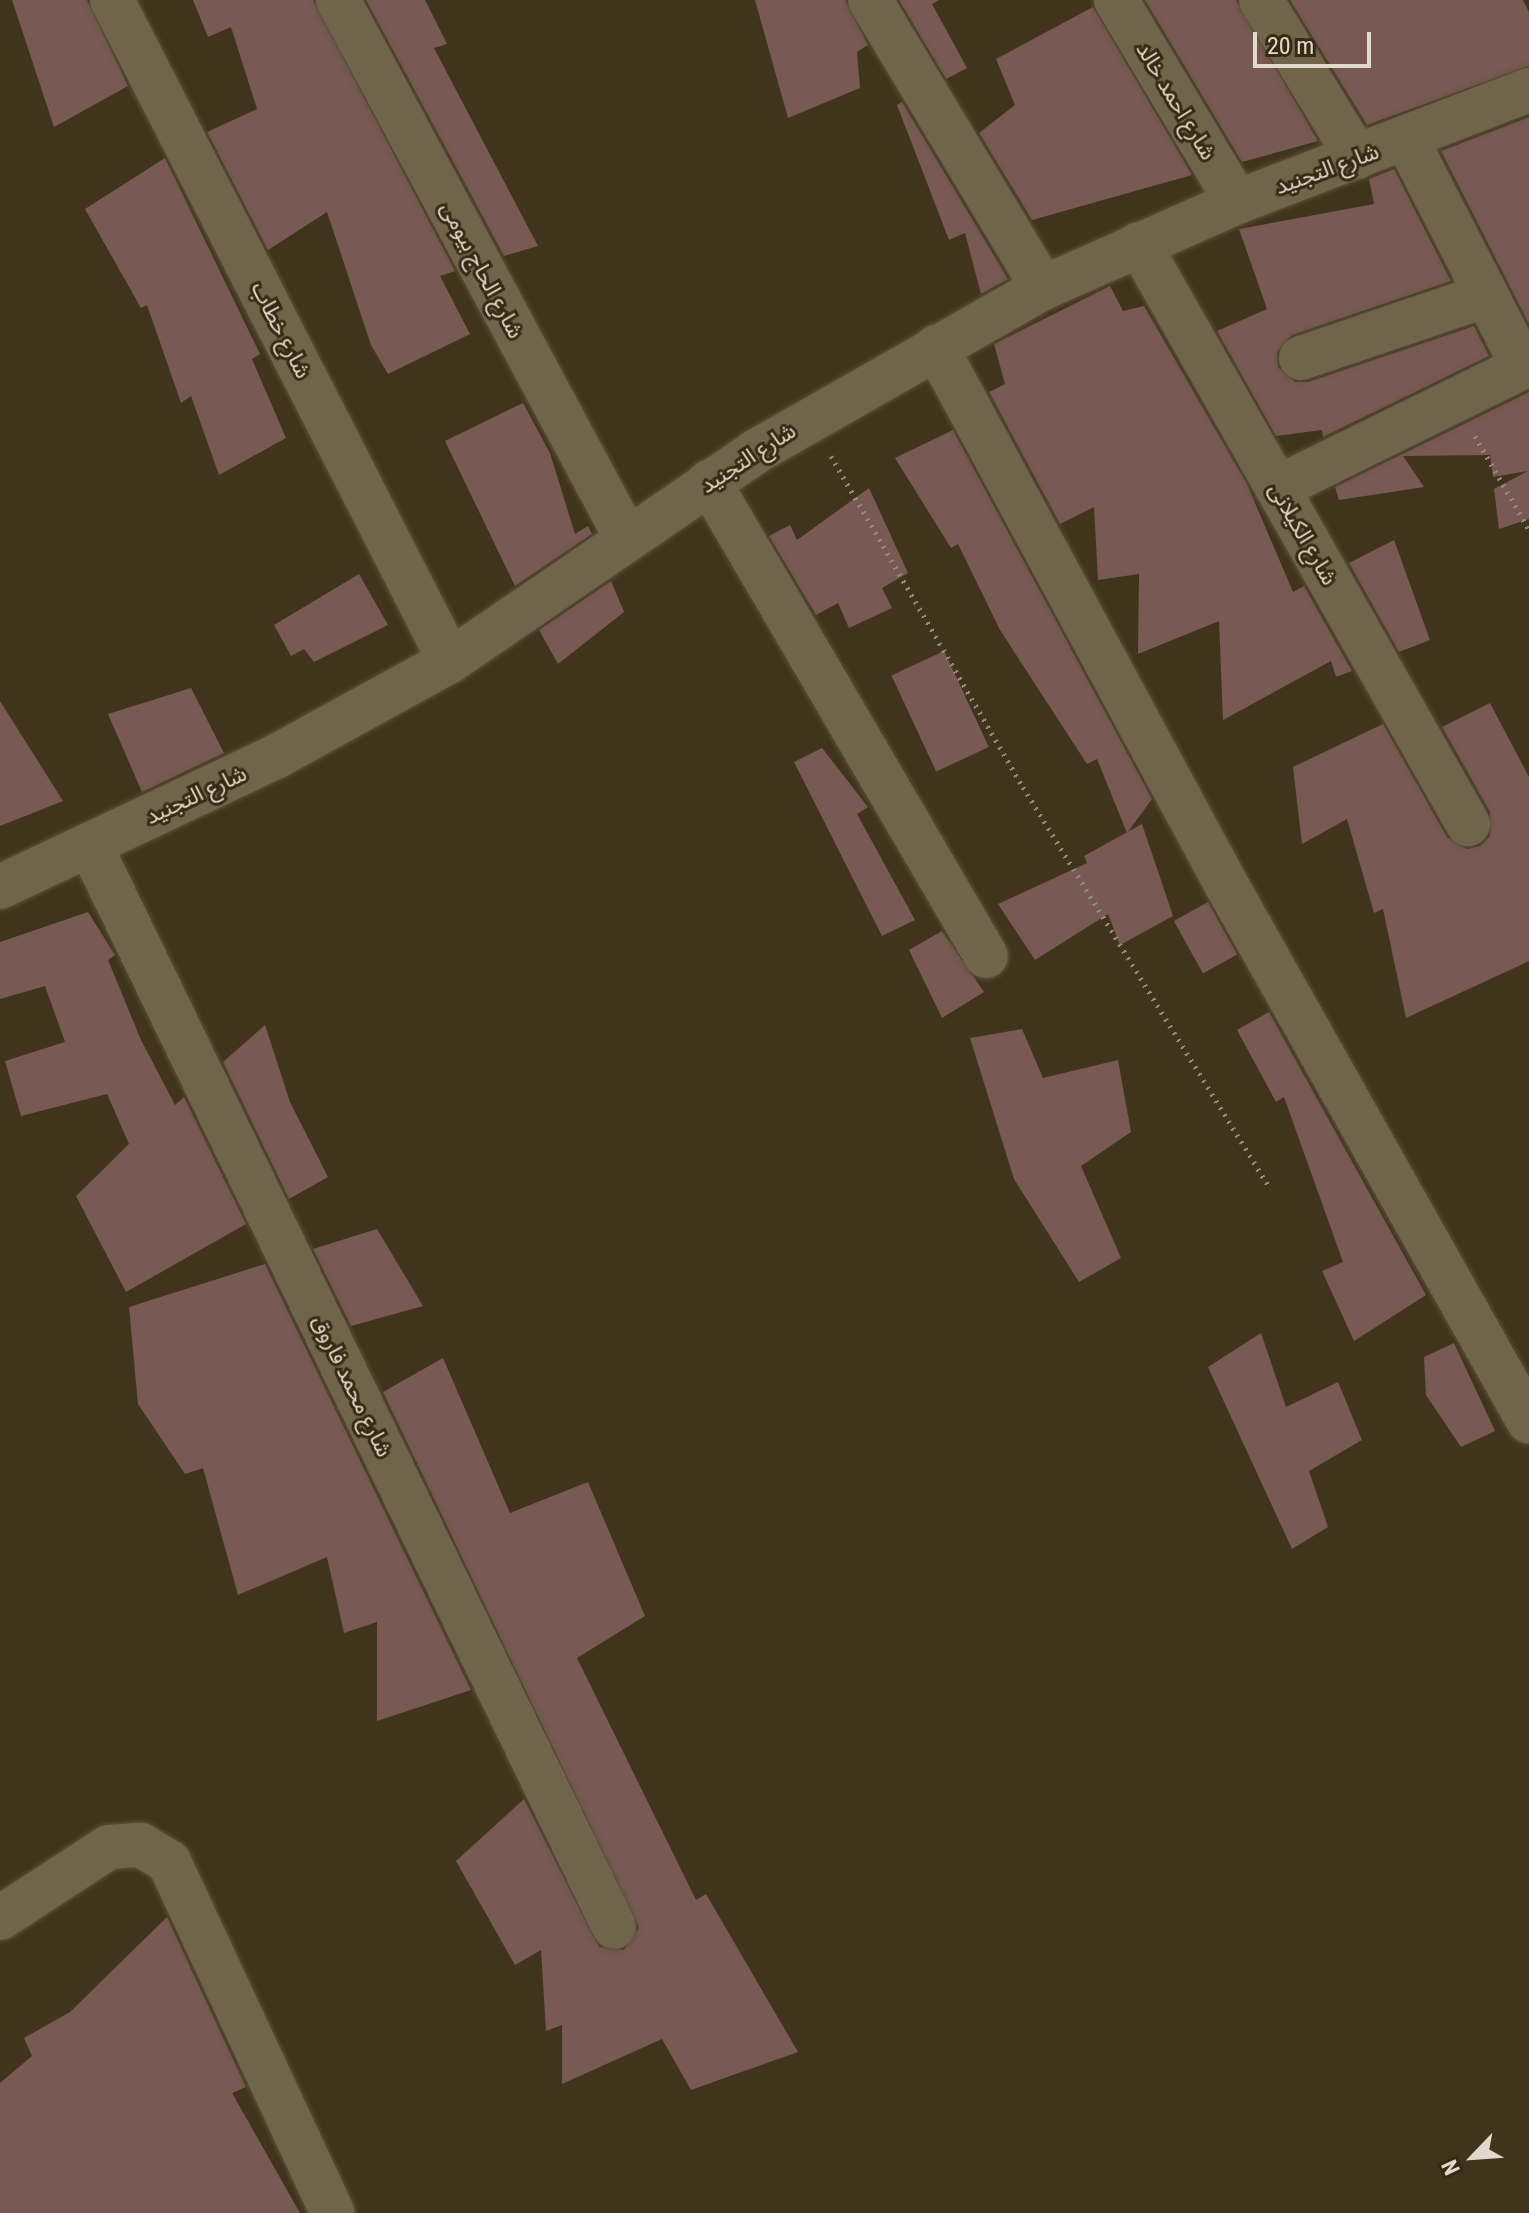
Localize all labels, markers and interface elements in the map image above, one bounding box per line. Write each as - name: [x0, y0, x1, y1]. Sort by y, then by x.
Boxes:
- scale bar: [1257, 16, 1375, 66]
- text: 20 m: [1267, 32, 1314, 60]
- street label: شارع احمد خالد: [1131, 37, 1221, 165]
- street label: شارع التجنيد: [1271, 138, 1383, 200]
- street label: شارع الحاج بيومى: [435, 197, 529, 343]
- street label: شارع خطاب: [245, 277, 317, 383]
- street label: شارع التجنيد: [695, 417, 801, 499]
- street label: شارع الكيلانى: [1263, 478, 1343, 590]
- street label: شارع التجنيد: [141, 760, 251, 830]
- street label: شارع محمد فاروق: [306, 1311, 398, 1461]
- north arrow: [1433, 2117, 1513, 2197]
- text: N: [1437, 2156, 1465, 2179]

